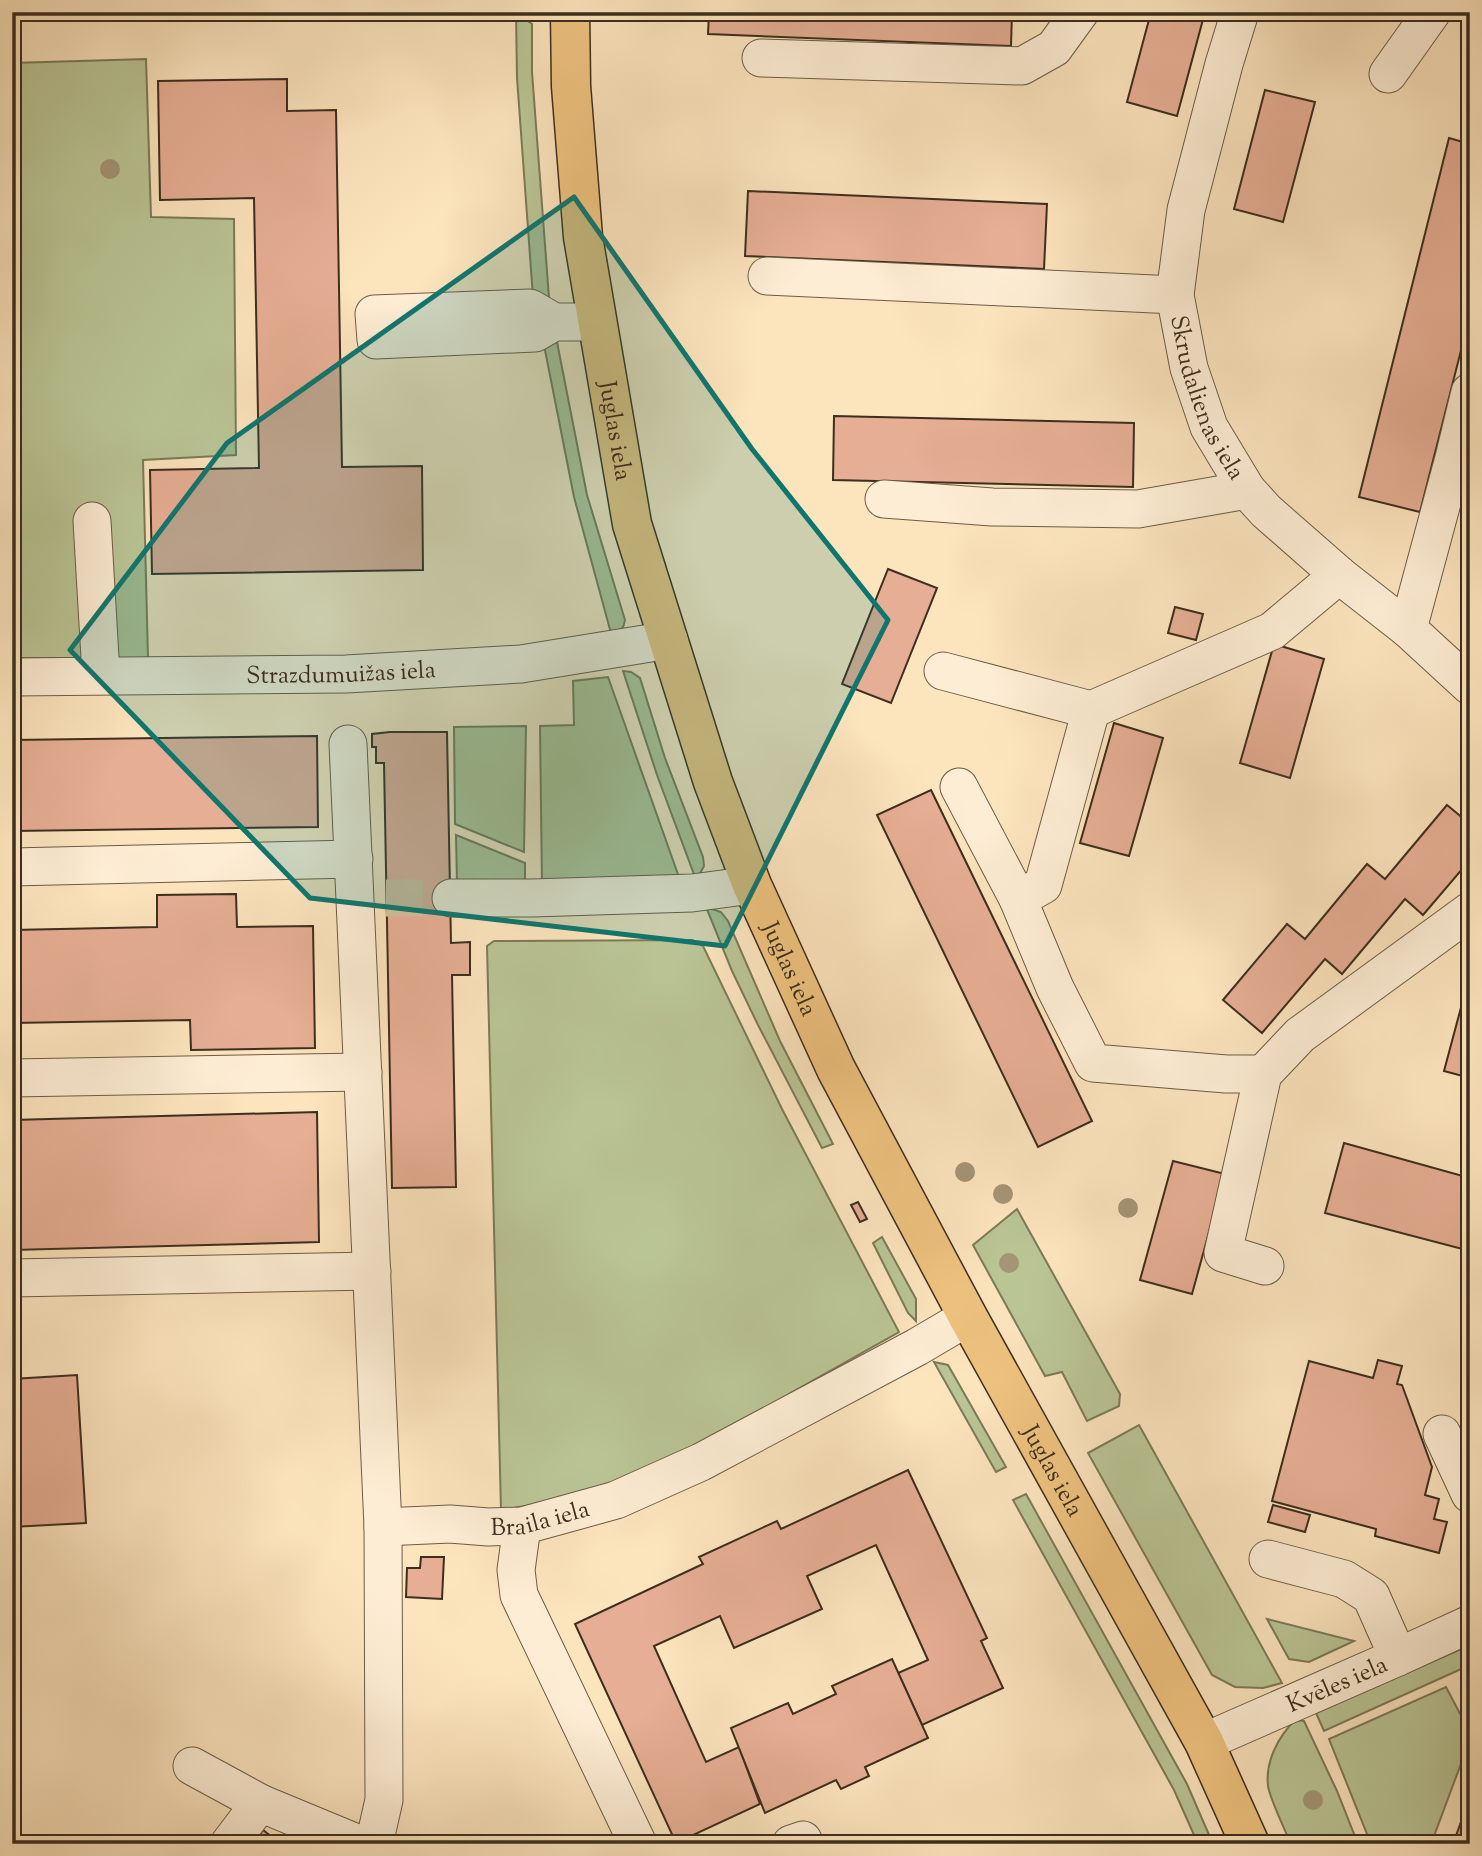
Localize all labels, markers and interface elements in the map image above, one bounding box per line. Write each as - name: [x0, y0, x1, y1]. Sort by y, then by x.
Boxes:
- street label: Skrudalienas iela: [1160, 313, 1252, 487]
- street label: Juglas iela: [589, 377, 639, 483]
- street label: Strazdumuižas iela: [246, 654, 437, 694]
- street label: Juglas iela: [751, 915, 825, 1022]
- street label: Juglas iela: [1011, 1418, 1091, 1524]
- street label: Braila iela: [490, 1493, 594, 1546]
- street label: Kvēles iela: [1282, 1649, 1393, 1723]

